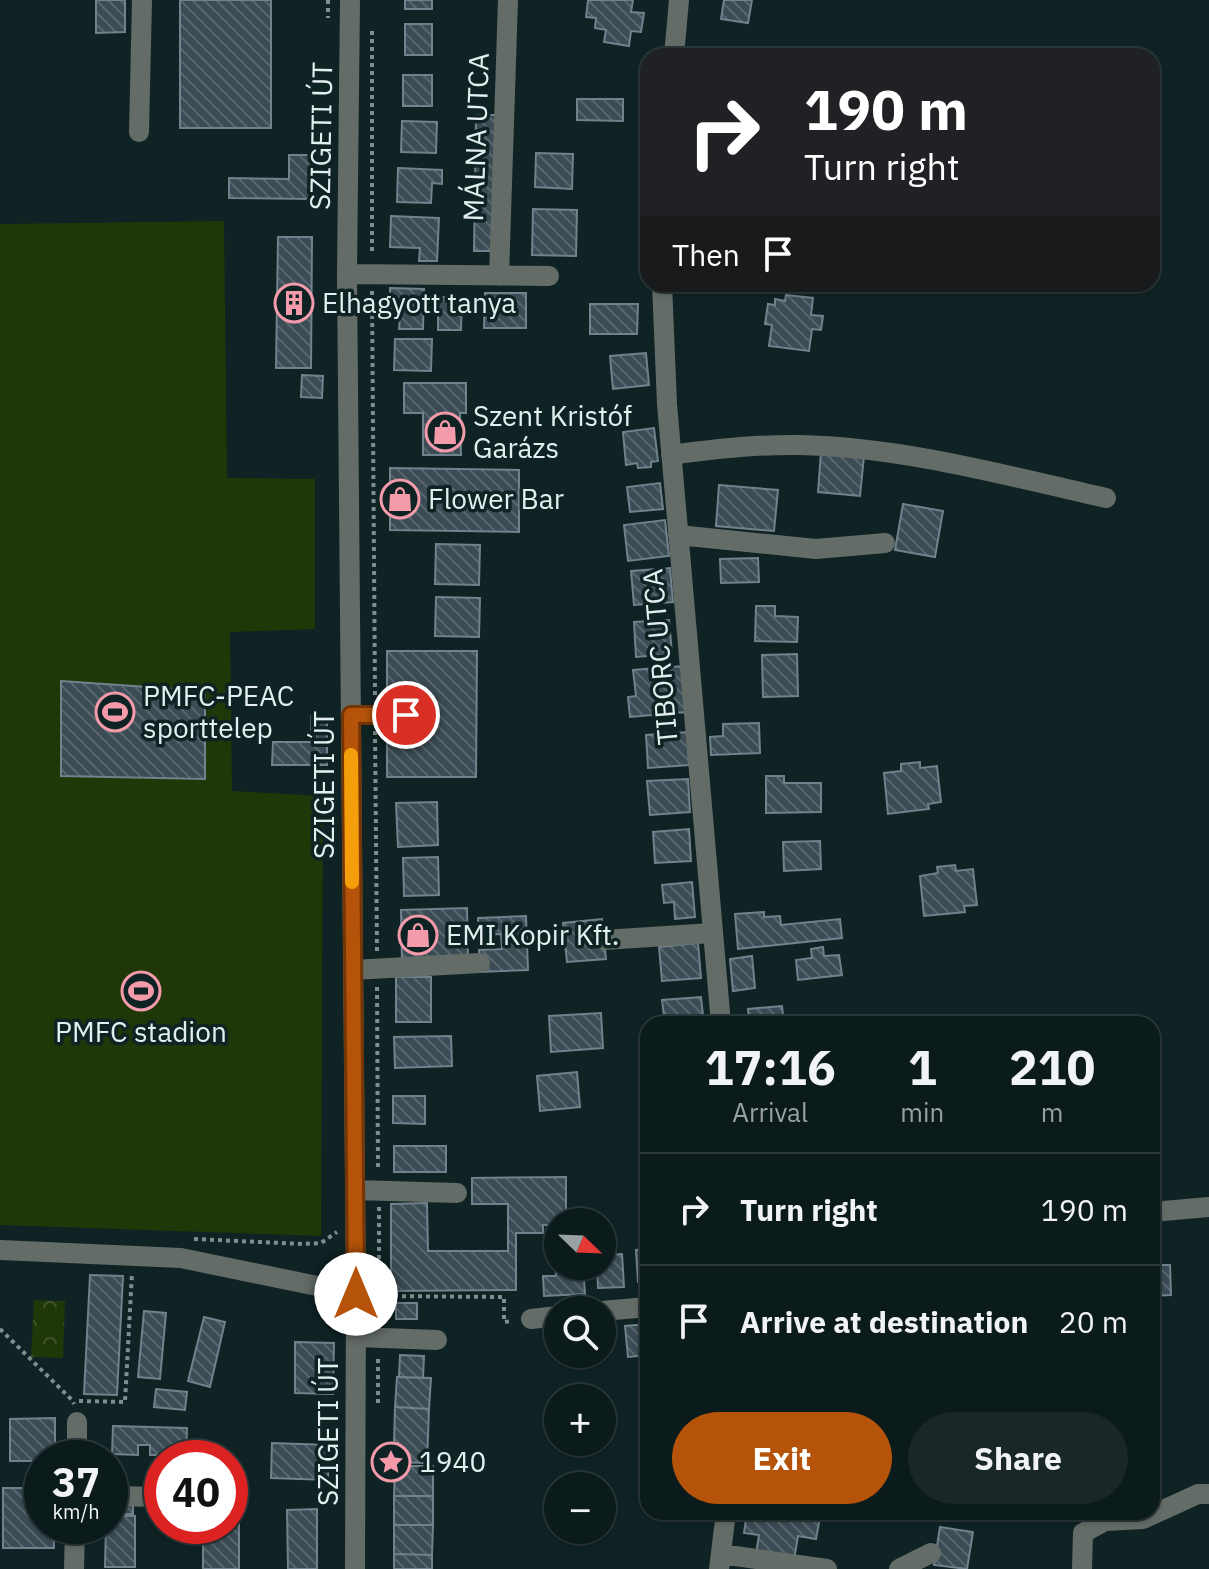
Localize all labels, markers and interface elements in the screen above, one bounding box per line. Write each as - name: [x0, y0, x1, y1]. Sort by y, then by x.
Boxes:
- street label: MÁLNA UTCA: [454, 52, 497, 222]
- street label: SZIGETI ÚT: [301, 62, 340, 210]
- text: 190 m: [804, 73, 968, 145]
- icon: right: [672, 80, 776, 184]
- text: Turn right: [804, 143, 960, 190]
- icon: arrive: [756, 232, 800, 276]
- text: Then: [672, 235, 740, 274]
- building icon: Elhagyott tanya: [273, 282, 315, 324]
- place label: Elhagyott tanya: [322, 284, 516, 321]
- place label: Szent Kristóf Garázs: [473, 397, 632, 466]
- shop icon: Szent Kristóf Garázs: [424, 411, 466, 453]
- shop icon: Flower Bar: [379, 478, 421, 520]
- place label: Flower Bar: [428, 480, 564, 517]
- street label: TIBORC UTCA: [633, 567, 686, 747]
- place label: PMFC-PEAC sporttelep: [143, 677, 294, 746]
- pin: [372, 681, 440, 749]
- sports icon: PMFC-PEAC sporttelep: [94, 691, 136, 733]
- icon: arrive: [384, 693, 428, 737]
- street label: SZIGETI ÚT: [305, 711, 342, 859]
- shop icon: EMI Kopir Kft.: [397, 914, 439, 956]
- place label: EMI Kopir Kft.: [446, 916, 619, 953]
- sports icon: PMFC stadion: [120, 970, 162, 1012]
- place label: PMFC stadion: [55, 1013, 227, 1050]
- text: 17:16: [705, 1036, 836, 1098]
- text: 1: [908, 1036, 937, 1098]
- text: 210: [1009, 1036, 1095, 1098]
- text: Arrival: [732, 1095, 808, 1129]
- text: min: [900, 1095, 944, 1129]
- text: m: [1041, 1095, 1063, 1129]
- icon: right: [672, 1187, 716, 1231]
- text: Turn right: [740, 1190, 878, 1229]
- text: 190 m: [1041, 1190, 1128, 1229]
- north arrow: [544, 1208, 616, 1280]
- map controls: [544, 1208, 616, 1544]
- position arrow: [314, 1252, 398, 1336]
- button: search: [544, 1296, 616, 1368]
- icon: arrive: [672, 1299, 716, 1343]
- text: Arrive at destination: [740, 1302, 1028, 1341]
- text: 20 m: [1059, 1302, 1128, 1341]
- street label: SZIGETI ÚT: [309, 1358, 346, 1506]
- button: +: [544, 1384, 616, 1456]
- button: Exit: [672, 1412, 892, 1504]
- button: Share: [908, 1412, 1128, 1504]
- speed limit sign: 40: [144, 1440, 248, 1544]
- place icon: 1940: [370, 1441, 412, 1483]
- place label: 1940: [419, 1443, 486, 1480]
- text: 37: [52, 1456, 100, 1508]
- button: −: [544, 1472, 616, 1544]
- text: km/h: [52, 1498, 100, 1525]

